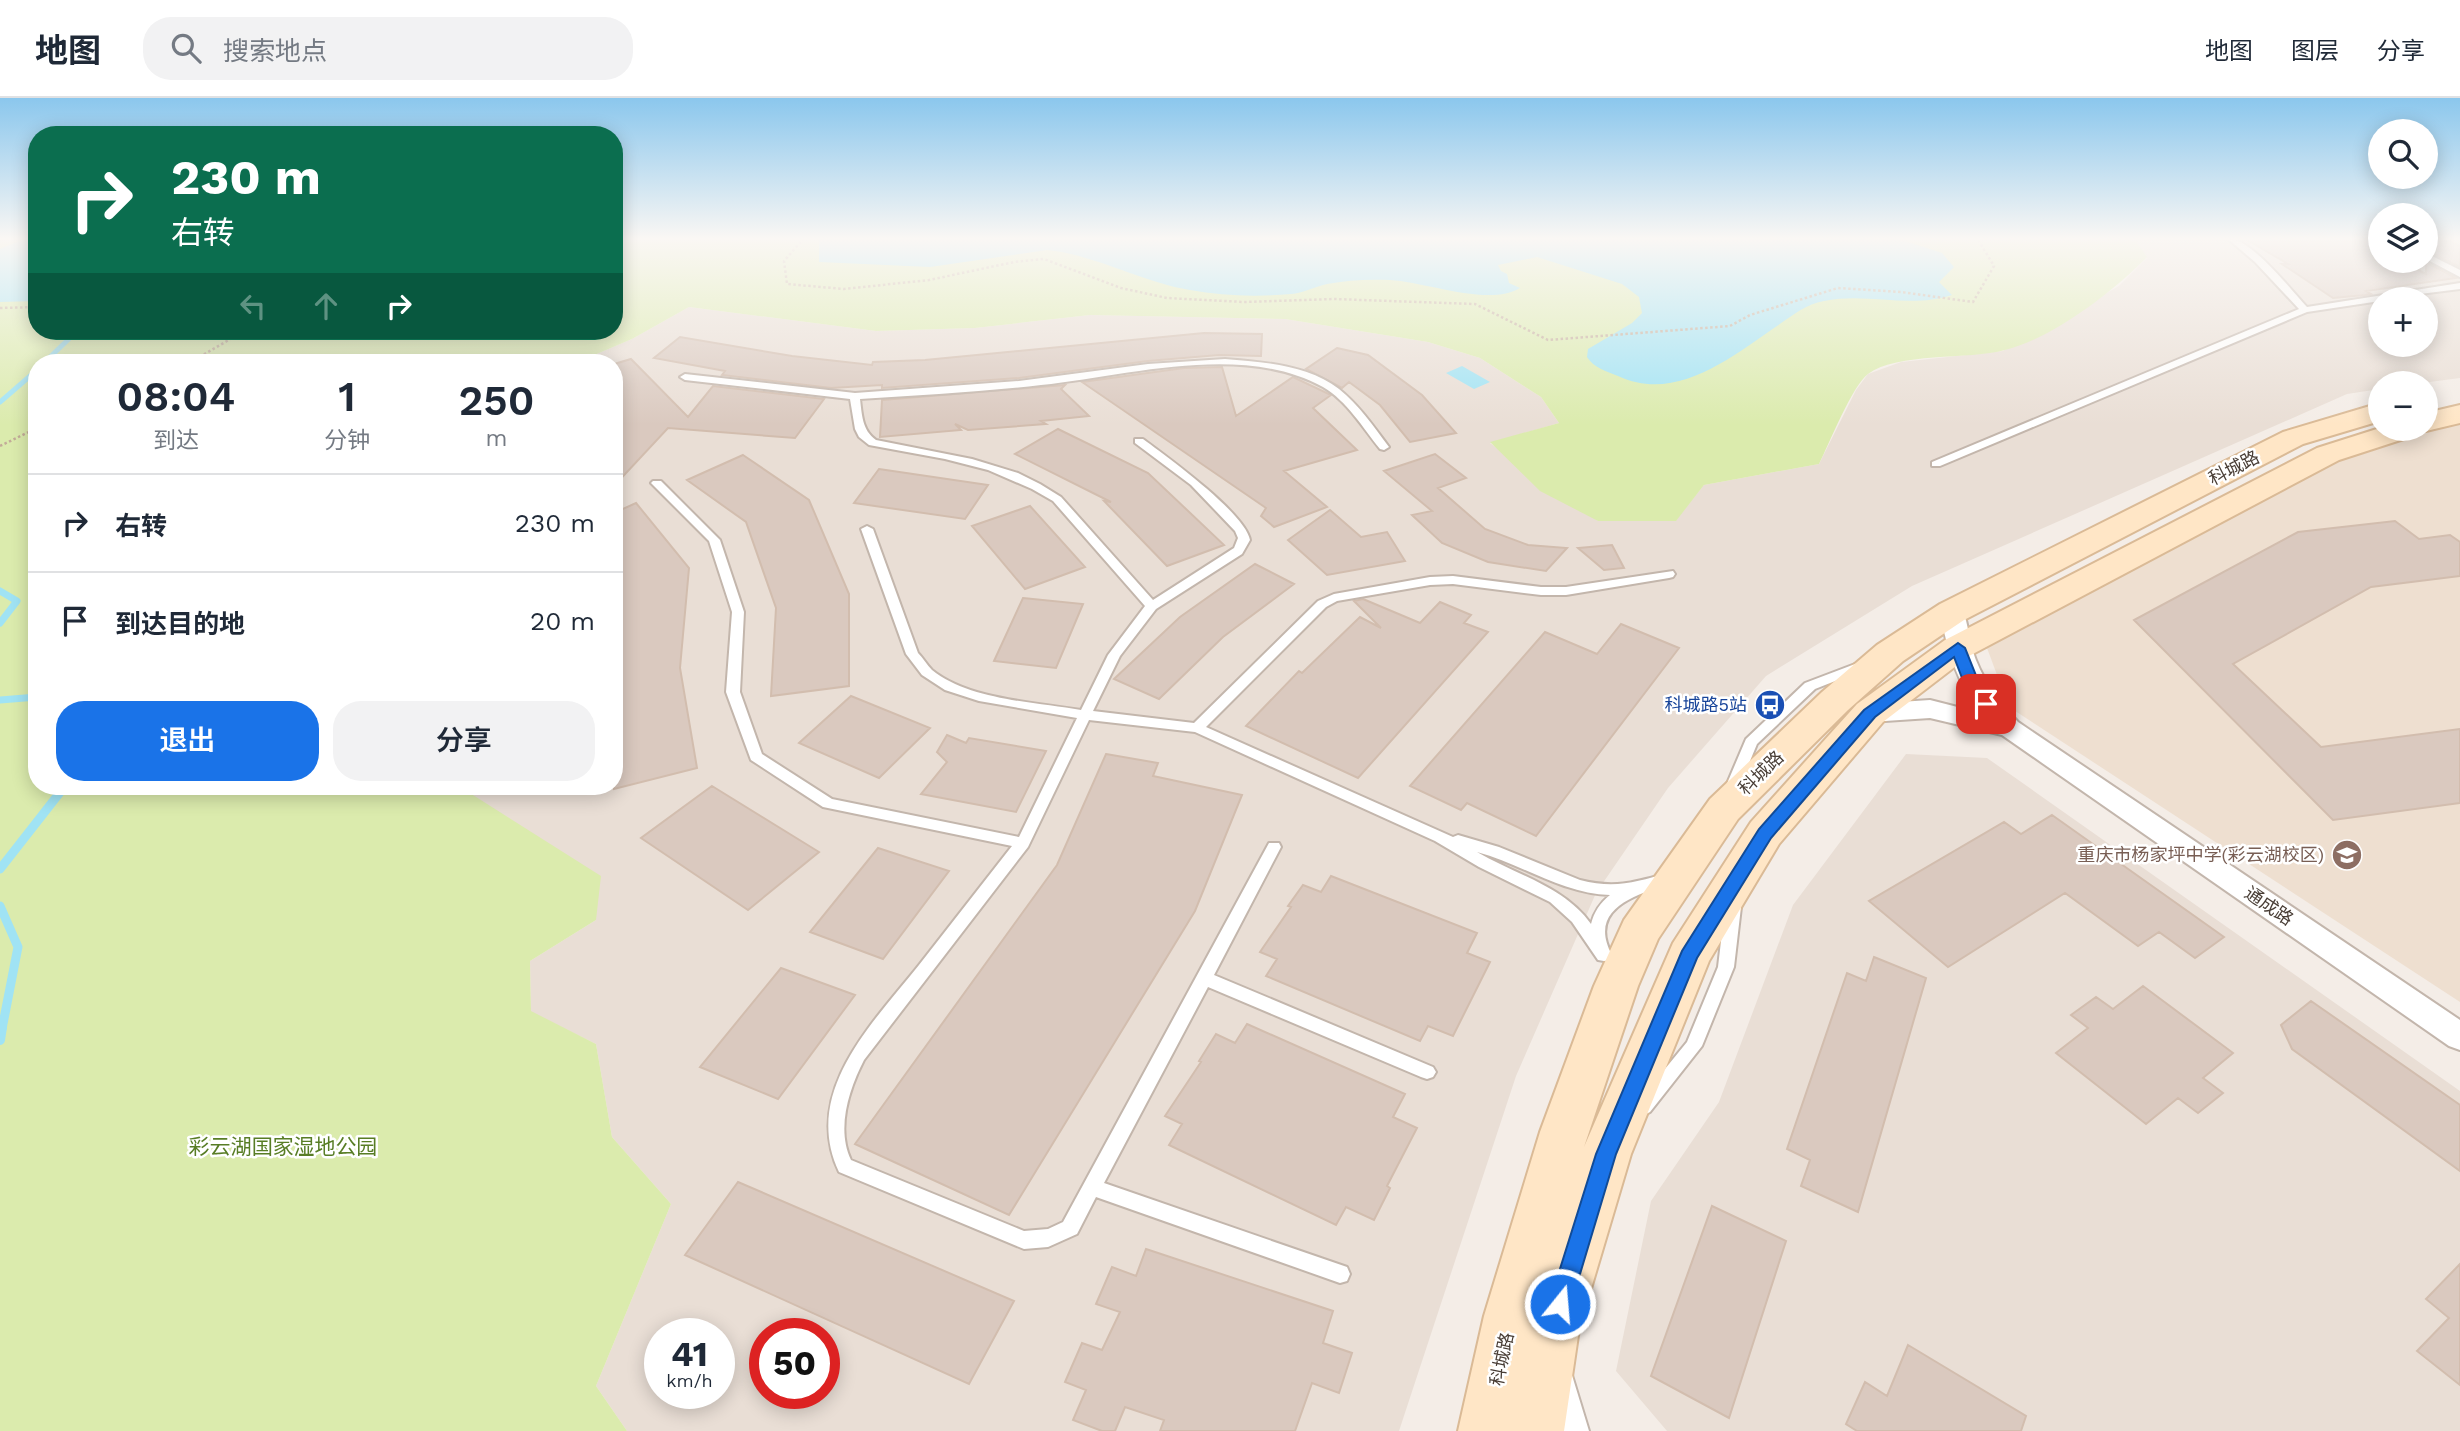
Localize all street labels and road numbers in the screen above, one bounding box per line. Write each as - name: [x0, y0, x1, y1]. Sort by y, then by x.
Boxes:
- street label: 科城路: [2205, 446, 2263, 489]
- street label: 科城路: [1734, 746, 1787, 799]
- street label: 通成路: [2241, 882, 2298, 929]
- street label: 科城路: [1486, 1330, 1517, 1387]

